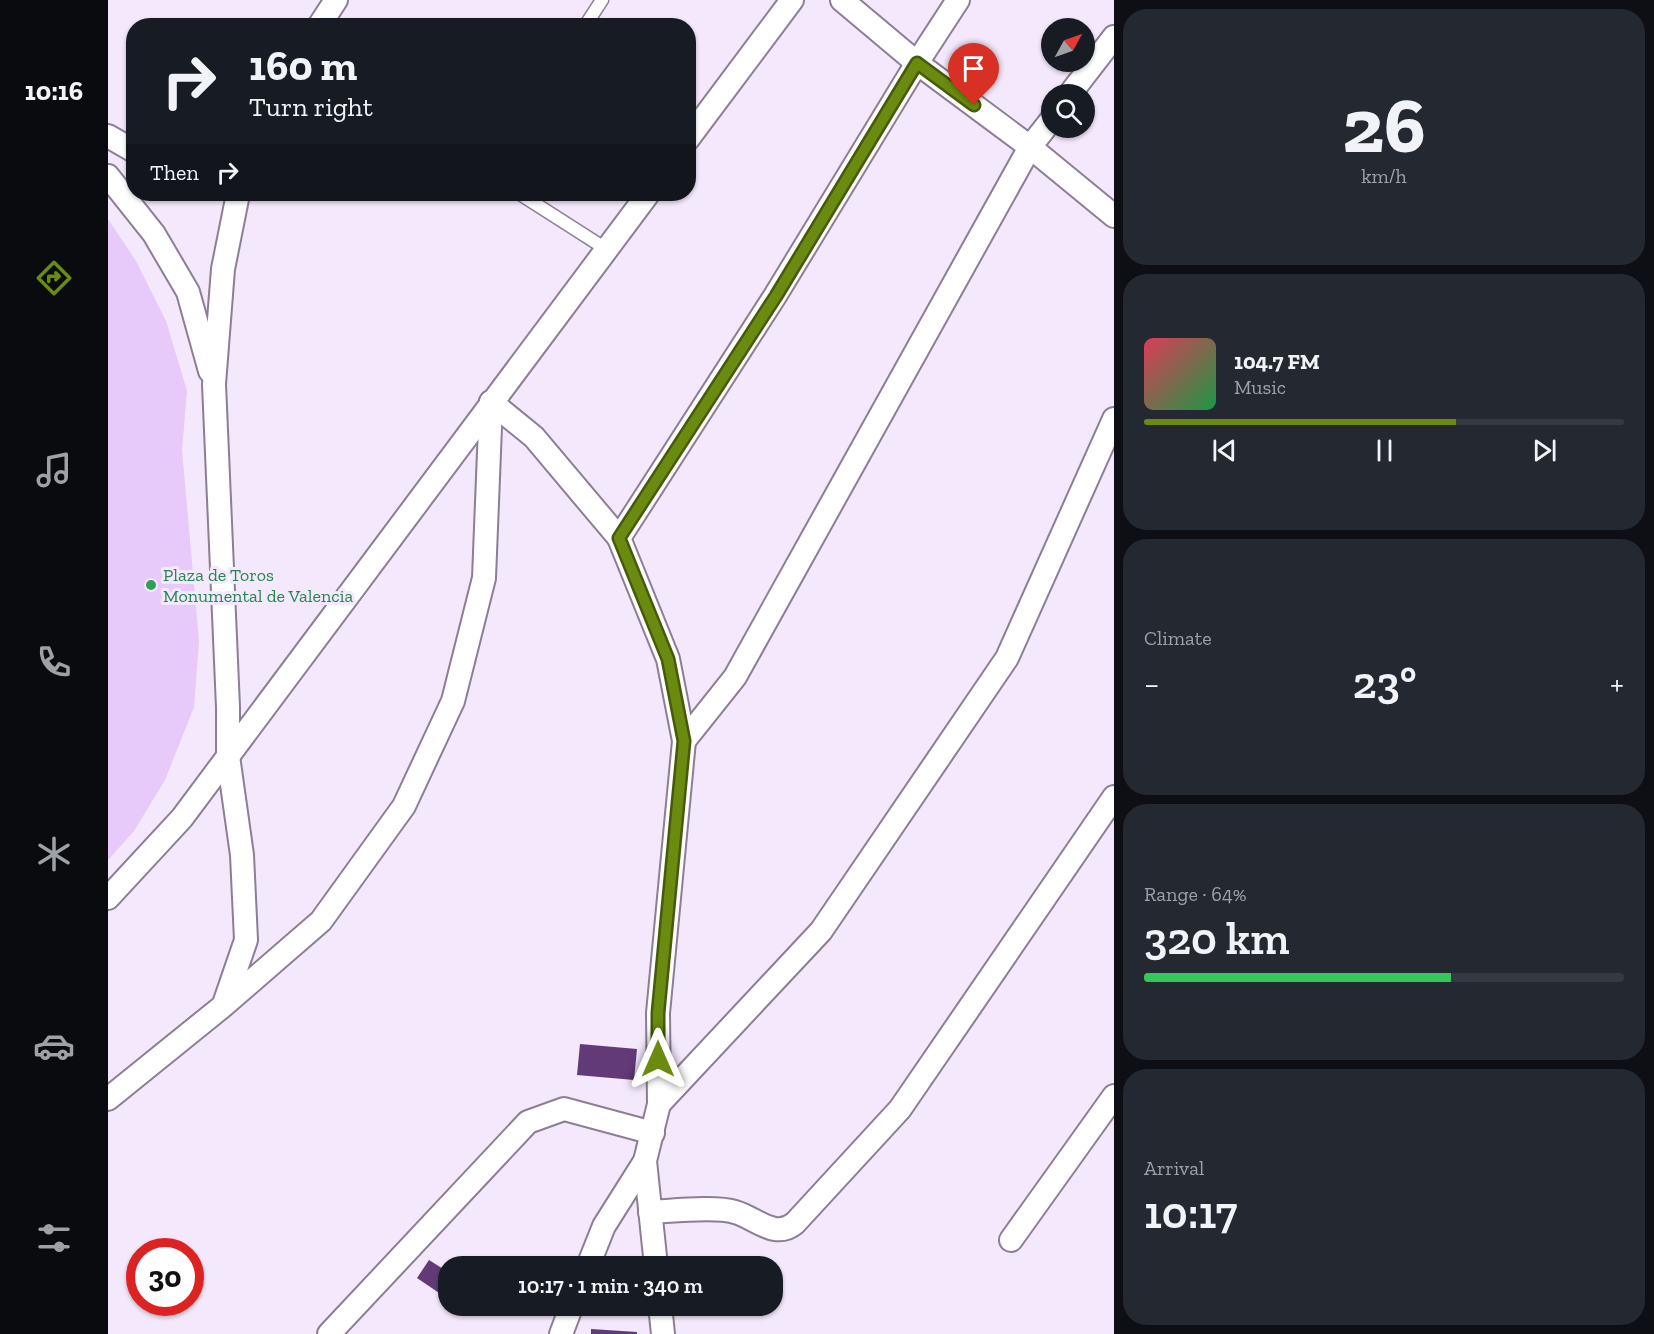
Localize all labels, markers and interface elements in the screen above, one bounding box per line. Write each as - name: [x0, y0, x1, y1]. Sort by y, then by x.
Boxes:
- north arrow: [1041, 18, 1095, 72]
- map controls: [1041, 18, 1095, 138]
- text: 160 m: [249, 40, 357, 91]
- icon: right: [150, 42, 228, 120]
- pin: [948, 43, 999, 105]
- icon: arrive: [957, 52, 990, 85]
- text: 10:16: [25, 75, 83, 107]
- text: 26: [1342, 78, 1426, 172]
- button: search: [1041, 84, 1095, 138]
- text: Turn right: [249, 91, 373, 123]
- icon: right: [211, 156, 244, 189]
- text: Then: [150, 159, 199, 186]
- text: km/h: [1361, 164, 1407, 188]
- icon: directions: [33, 257, 75, 299]
- text: 104.7 FM: [1234, 348, 1320, 375]
- text: Music: [1234, 375, 1286, 399]
- icon: previous: [1208, 434, 1241, 467]
- icon: pause: [1368, 434, 1401, 467]
- icon: next: [1528, 434, 1561, 467]
- icon: music: [33, 449, 75, 491]
- place label: Plaza de Toros Monumental de Valencia: [163, 564, 354, 607]
- marker: Plaza de Toros Monumental de Valencia: [144, 578, 158, 592]
- text: Climate: [1144, 626, 1212, 650]
- icon: phone: [33, 641, 75, 683]
- text: 23°: [1353, 656, 1417, 710]
- text: −: [1144, 664, 1159, 703]
- text: +: [1610, 664, 1624, 703]
- icon: climate: [33, 833, 75, 875]
- text: Range · 64%: [1144, 882, 1246, 906]
- text: 320 km: [1144, 912, 1290, 966]
- icon: car: [33, 1025, 75, 1067]
- position arrow: [626, 1027, 690, 1091]
- text: Arrival: [1144, 1156, 1204, 1180]
- text: 10:17: [1144, 1186, 1237, 1240]
- icon: filters: [33, 1217, 75, 1259]
- speed limit sign: 30: [126, 1238, 204, 1316]
- text: 10:17 · 1 min · 340 m: [518, 1272, 703, 1299]

